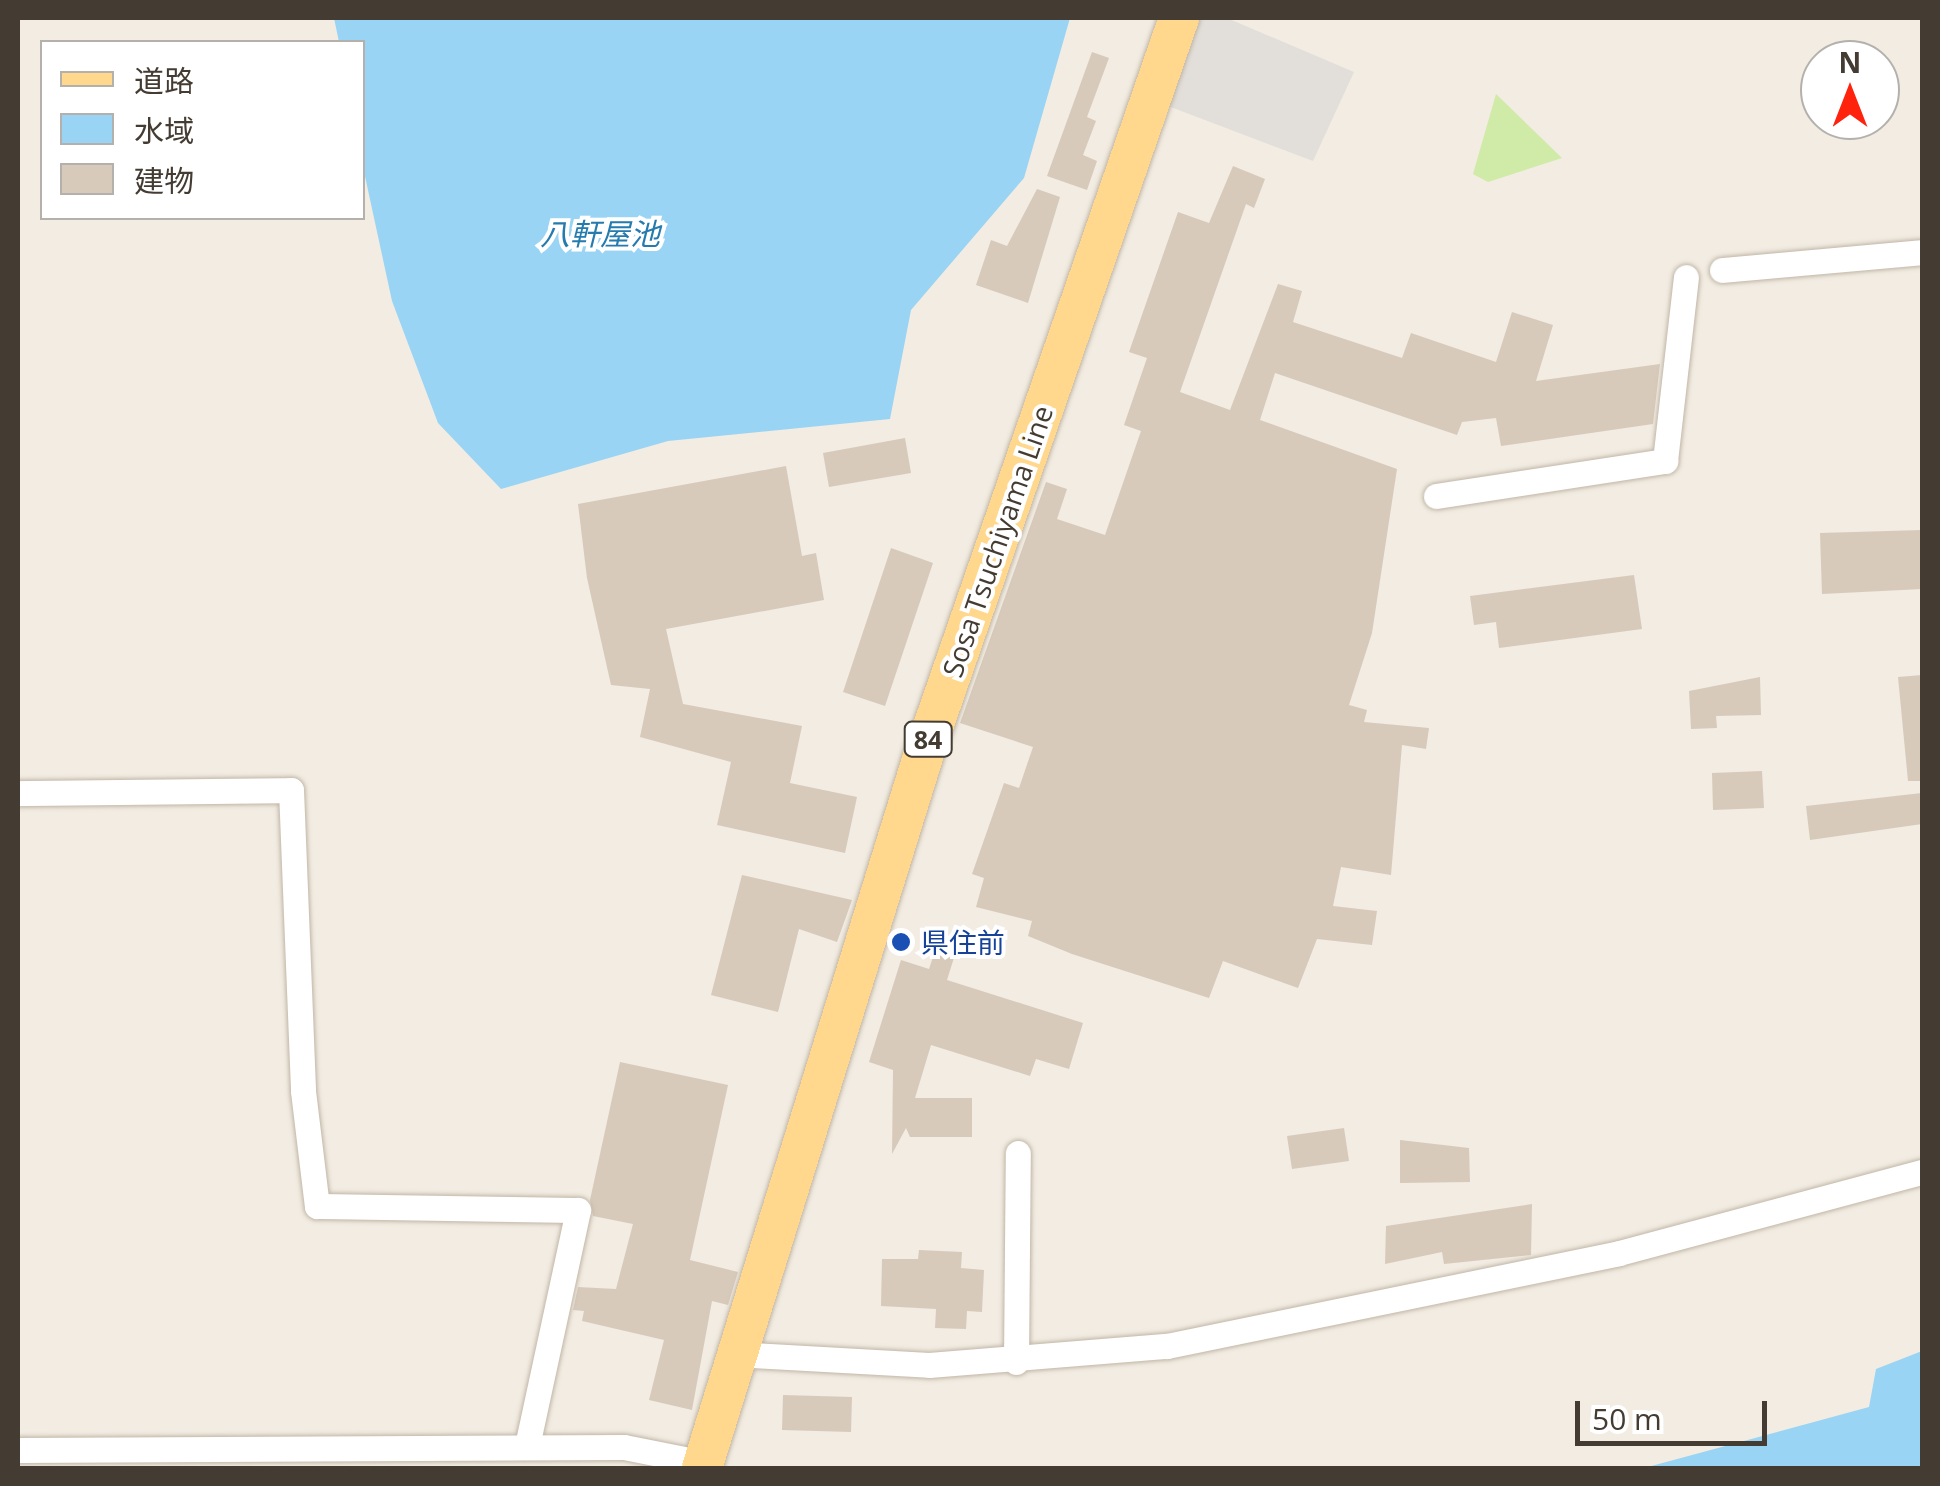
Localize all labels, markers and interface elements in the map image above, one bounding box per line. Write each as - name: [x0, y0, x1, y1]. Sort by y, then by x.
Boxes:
- legend: [40, 40, 365, 220]
- north arrow: [1800, 40, 1900, 140]
- text: N: [1839, 43, 1861, 81]
- text: 道路: [134, 60, 194, 101]
- text: 水域: [134, 110, 194, 151]
- text: 建物: [134, 160, 194, 201]
- water label: 八軒屋池: [540, 216, 660, 252]
- street label: Sosa Tsuchiyama Line: [935, 401, 1059, 681]
- road number: 84: [903, 719, 953, 759]
- place label: 県住前: [921, 925, 1005, 959]
- marker: 県住前: [890, 931, 912, 953]
- scale bar: [1580, 1381, 1772, 1443]
- text: 50 m: [1592, 1398, 1662, 1439]

